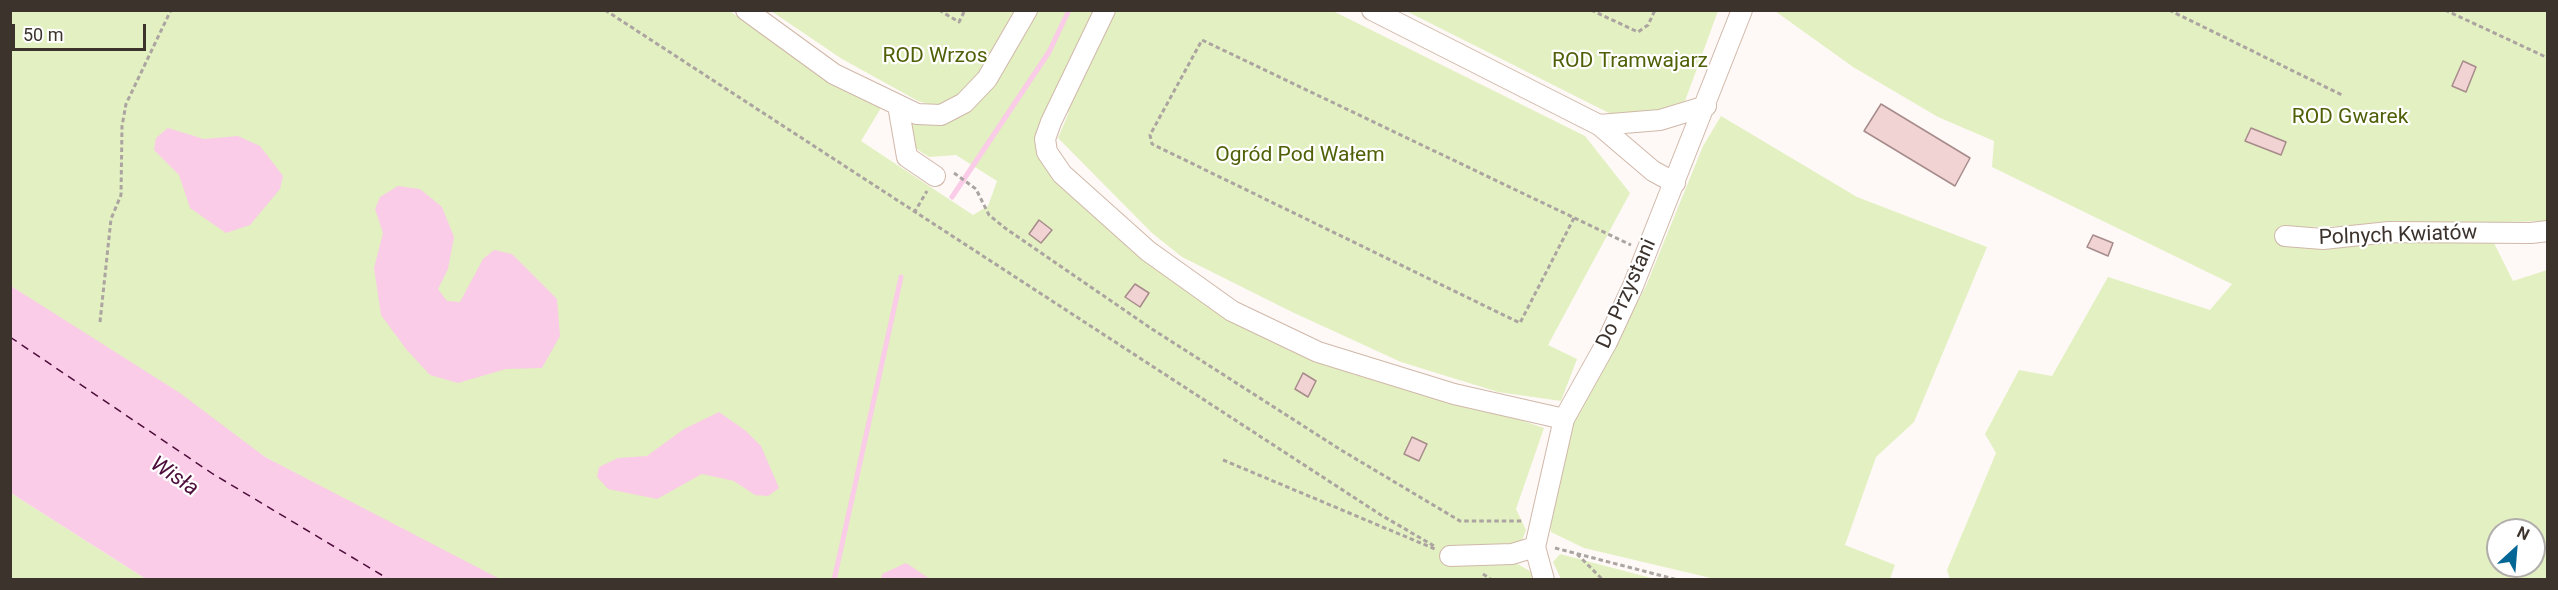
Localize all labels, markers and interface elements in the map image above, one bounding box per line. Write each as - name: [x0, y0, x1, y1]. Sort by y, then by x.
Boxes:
- scale bar: [15, 12, 148, 50]
- text: 50 m: [23, 24, 63, 45]
- park label: ROD Wrzos: [883, 44, 987, 70]
- park label: ROD Tramwajarz: [1552, 49, 1708, 75]
- park label: ROD Gwarek: [2292, 105, 2408, 131]
- park label: Ogród Pod Wałem: [1215, 143, 1385, 169]
- street label: Polnych Kwiatów: [2318, 221, 2478, 251]
- street label: Do Przystani: [1592, 235, 1662, 353]
- water label: Wisła: [145, 451, 203, 503]
- north arrow: [2486, 518, 2546, 578]
- text: N: [2514, 522, 2532, 544]

